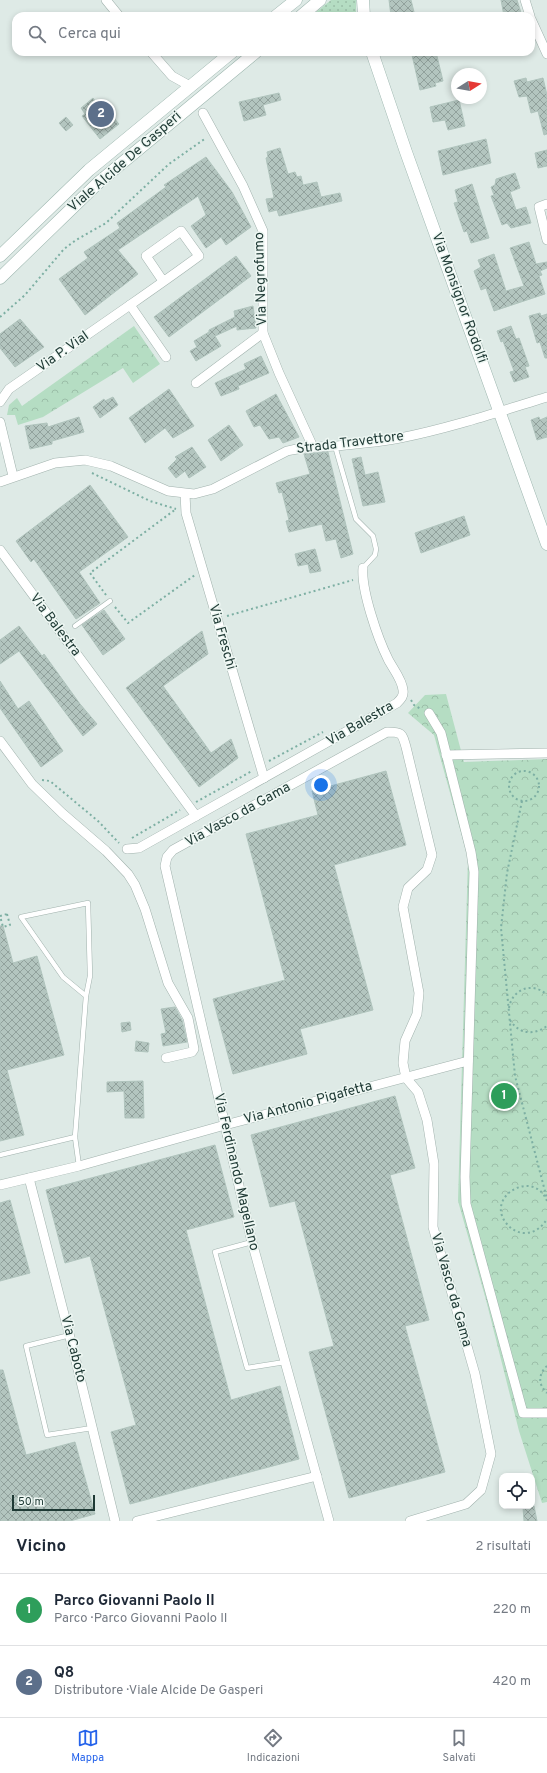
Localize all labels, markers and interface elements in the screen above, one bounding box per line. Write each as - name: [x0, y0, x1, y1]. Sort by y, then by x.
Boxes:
- search box: [12, 12, 535, 56]
- icon: search: [26, 23, 48, 45]
- text: Cerca qui: [58, 25, 121, 44]
- north arrow: [451, 68, 487, 104]
- pin: 2: [88, 99, 114, 129]
- street label: Viale Alcide De Gasperi: [65, 108, 185, 216]
- street label: Via Monsignor Rodolfi: [428, 230, 490, 366]
- street label: Via Negrofumo: [251, 232, 271, 326]
- street label: Via P. Vial: [34, 328, 92, 376]
- street label: Strada Travettore: [295, 428, 405, 458]
- street label: Via Balestra: [26, 590, 84, 660]
- street label: Via Freschi: [205, 602, 239, 672]
- street label: Via Balestra: [323, 698, 397, 750]
- your location: [311, 775, 331, 795]
- street label: Via Vasco da Gama: [182, 779, 294, 851]
- street label: Via Antonio Pigafetta: [242, 1078, 374, 1128]
- pin: 1: [491, 1081, 517, 1111]
- street label: Via Ferdinando Magellano: [210, 1091, 262, 1253]
- street label: Via Vasco da Gama: [427, 1231, 475, 1349]
- street label: Via Caboto: [56, 1314, 90, 1384]
- map controls: [499, 1473, 535, 1509]
- button: locate: [499, 1473, 535, 1509]
- scale bar: [12, 1493, 95, 1512]
- text: 50 m: [18, 1495, 44, 1509]
- text: Vicino: [16, 1536, 66, 1558]
- text: 2 risultati: [476, 1539, 531, 1555]
- text: Parco Giovanni Paolo II: [54, 1592, 215, 1611]
- text: 1: [26, 1602, 32, 1618]
- text: 220 m: [493, 1602, 531, 1618]
- text: Parco · Parco Giovanni Paolo II: [54, 1611, 227, 1627]
- text: Q8: [54, 1664, 74, 1683]
- text: 2: [25, 1674, 33, 1690]
- text: 420 m: [493, 1674, 531, 1690]
- text: Distributore · Viale Alcide De Gasperi: [54, 1683, 263, 1699]
- tab: Mappa: [71, 1727, 104, 1765]
- tab: Indicazioni: [247, 1727, 300, 1765]
- tab: Salvati: [443, 1727, 476, 1765]

